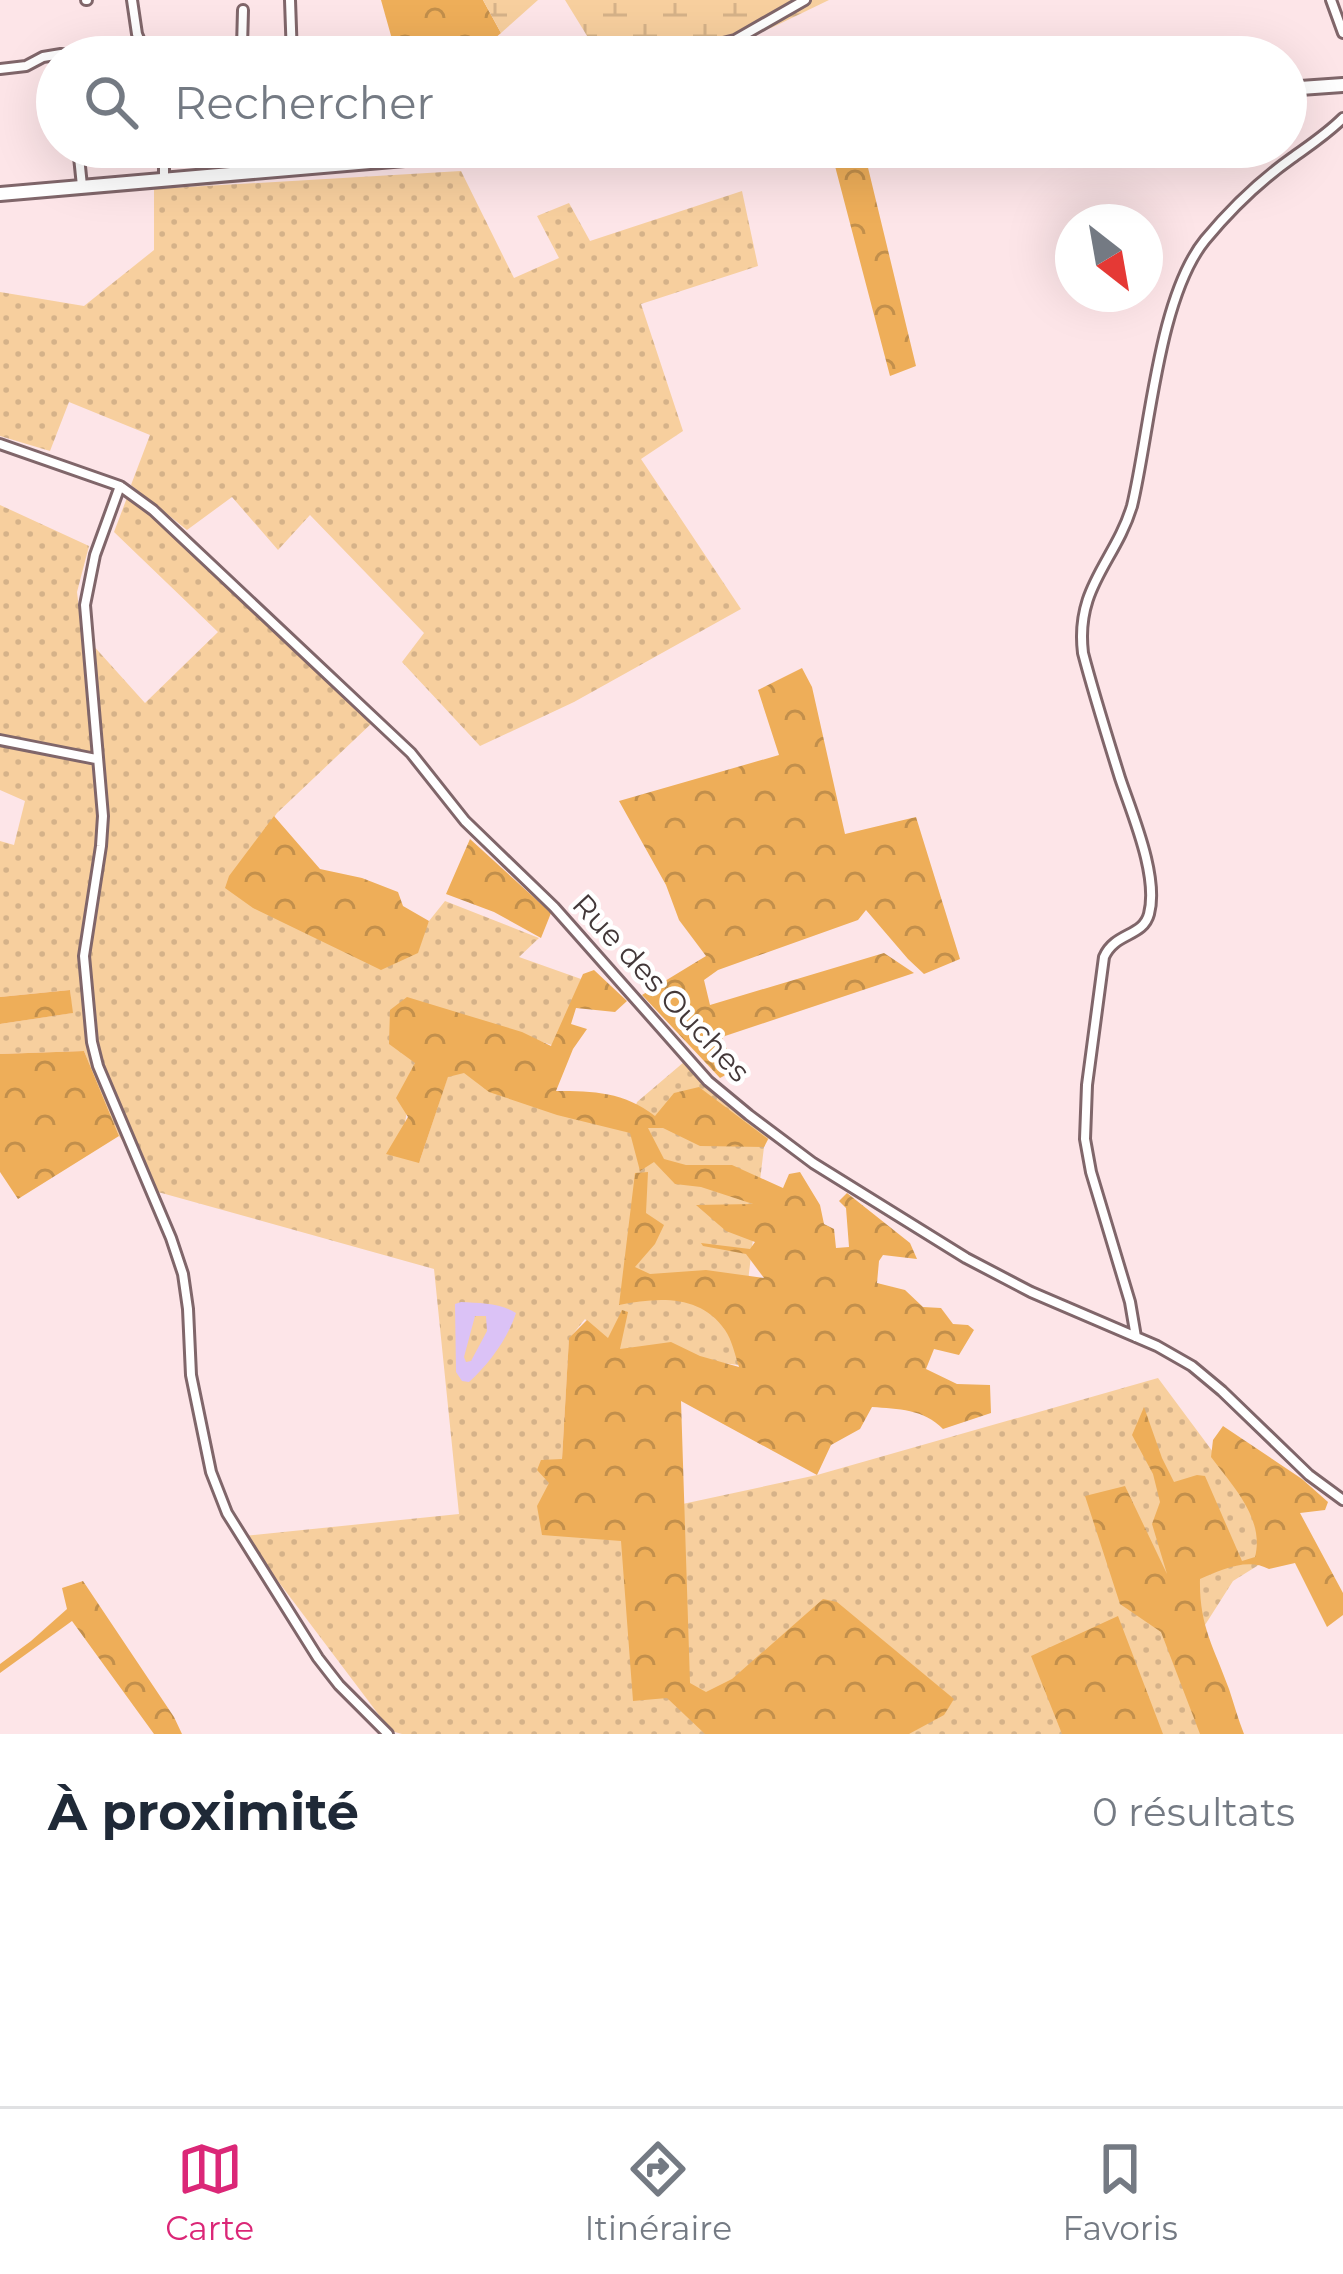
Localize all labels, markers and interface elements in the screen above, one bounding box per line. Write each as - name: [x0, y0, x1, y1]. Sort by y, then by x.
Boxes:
- search box: [36, 36, 1307, 168]
- icon: search: [78, 69, 144, 135]
- text: Rechercher: [174, 75, 434, 130]
- north arrow: [1055, 204, 1163, 312]
- street label: Rue des Ouches: [565, 886, 758, 1089]
- text: À proximité: [48, 1781, 359, 1843]
- text: 0 résultats: [1092, 1788, 1295, 1836]
- tab: Carte: [165, 2136, 254, 2248]
- tab: Itinéraire: [585, 2136, 732, 2248]
- tab: Favoris: [1062, 2136, 1178, 2248]

